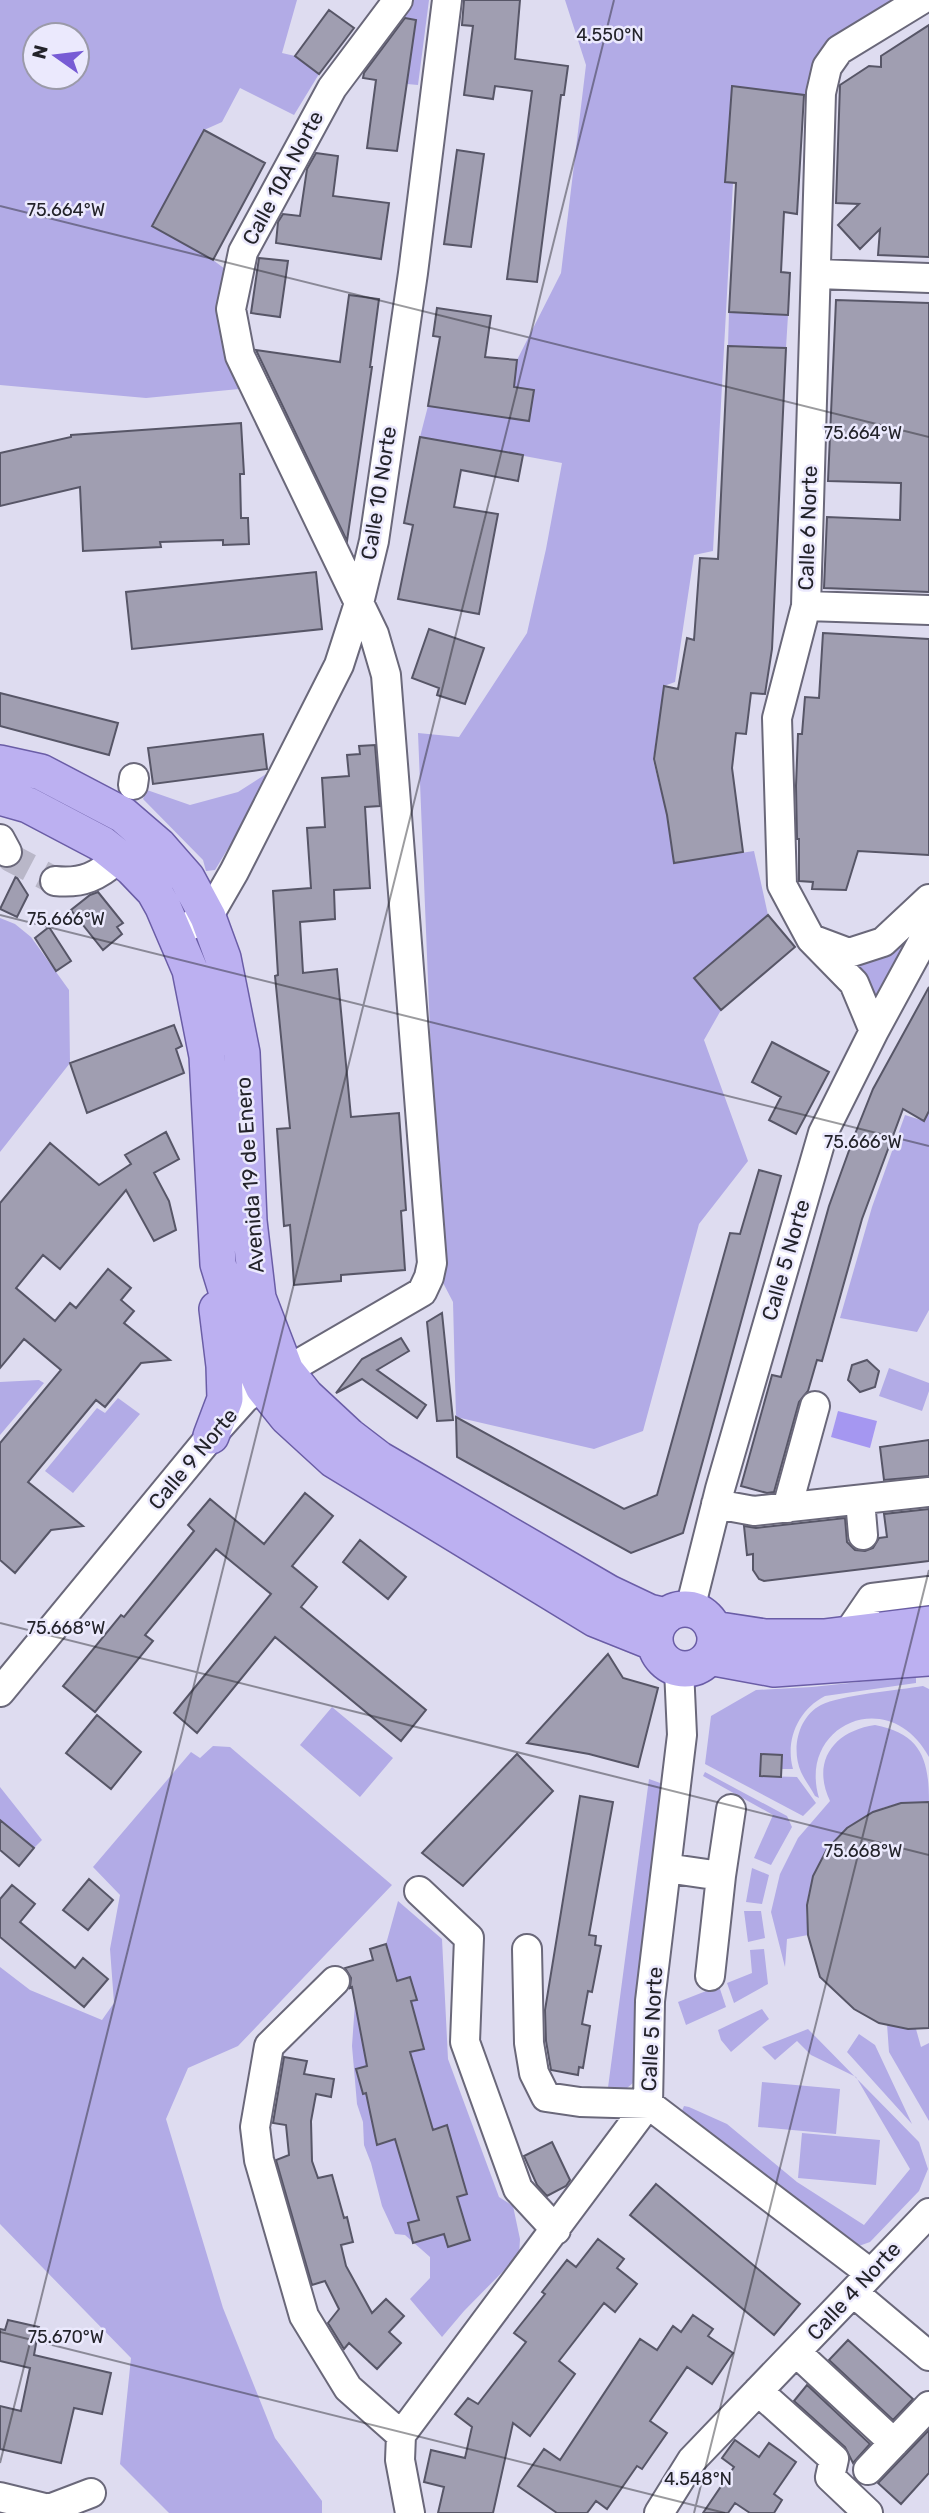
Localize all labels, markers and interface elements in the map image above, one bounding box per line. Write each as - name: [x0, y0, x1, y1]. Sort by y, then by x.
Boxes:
- north arrow: [21, 21, 91, 91]
- text: 4.550°N: [576, 24, 644, 46]
- text: N: [27, 43, 53, 61]
- street label: Calle 10A Norte: [237, 106, 328, 249]
- text: 75.664°W: [27, 199, 105, 221]
- text: 75.664°W: [824, 422, 902, 444]
- street label: Calle 10 Norte: [356, 424, 401, 561]
- street label: Calle 6 Norte: [793, 465, 822, 591]
- text: 75.666°W: [27, 908, 105, 930]
- street label: Avenida 19 de Enero: [230, 1076, 269, 1274]
- text: 75.666°W: [824, 1131, 902, 1153]
- street label: Calle 5 Norte: [756, 1196, 815, 1323]
- street label: Calle 9 Norte: [143, 1403, 242, 1515]
- text: 75.668°W: [27, 1617, 105, 1639]
- text: 75.668°W: [824, 1840, 902, 1862]
- street label: Calle 5 Norte: [636, 1966, 667, 2092]
- street label: Calle 4 Norte: [802, 2236, 906, 2345]
- text: 75.670°W: [28, 2326, 104, 2348]
- text: 4.548°N: [664, 2468, 732, 2490]

